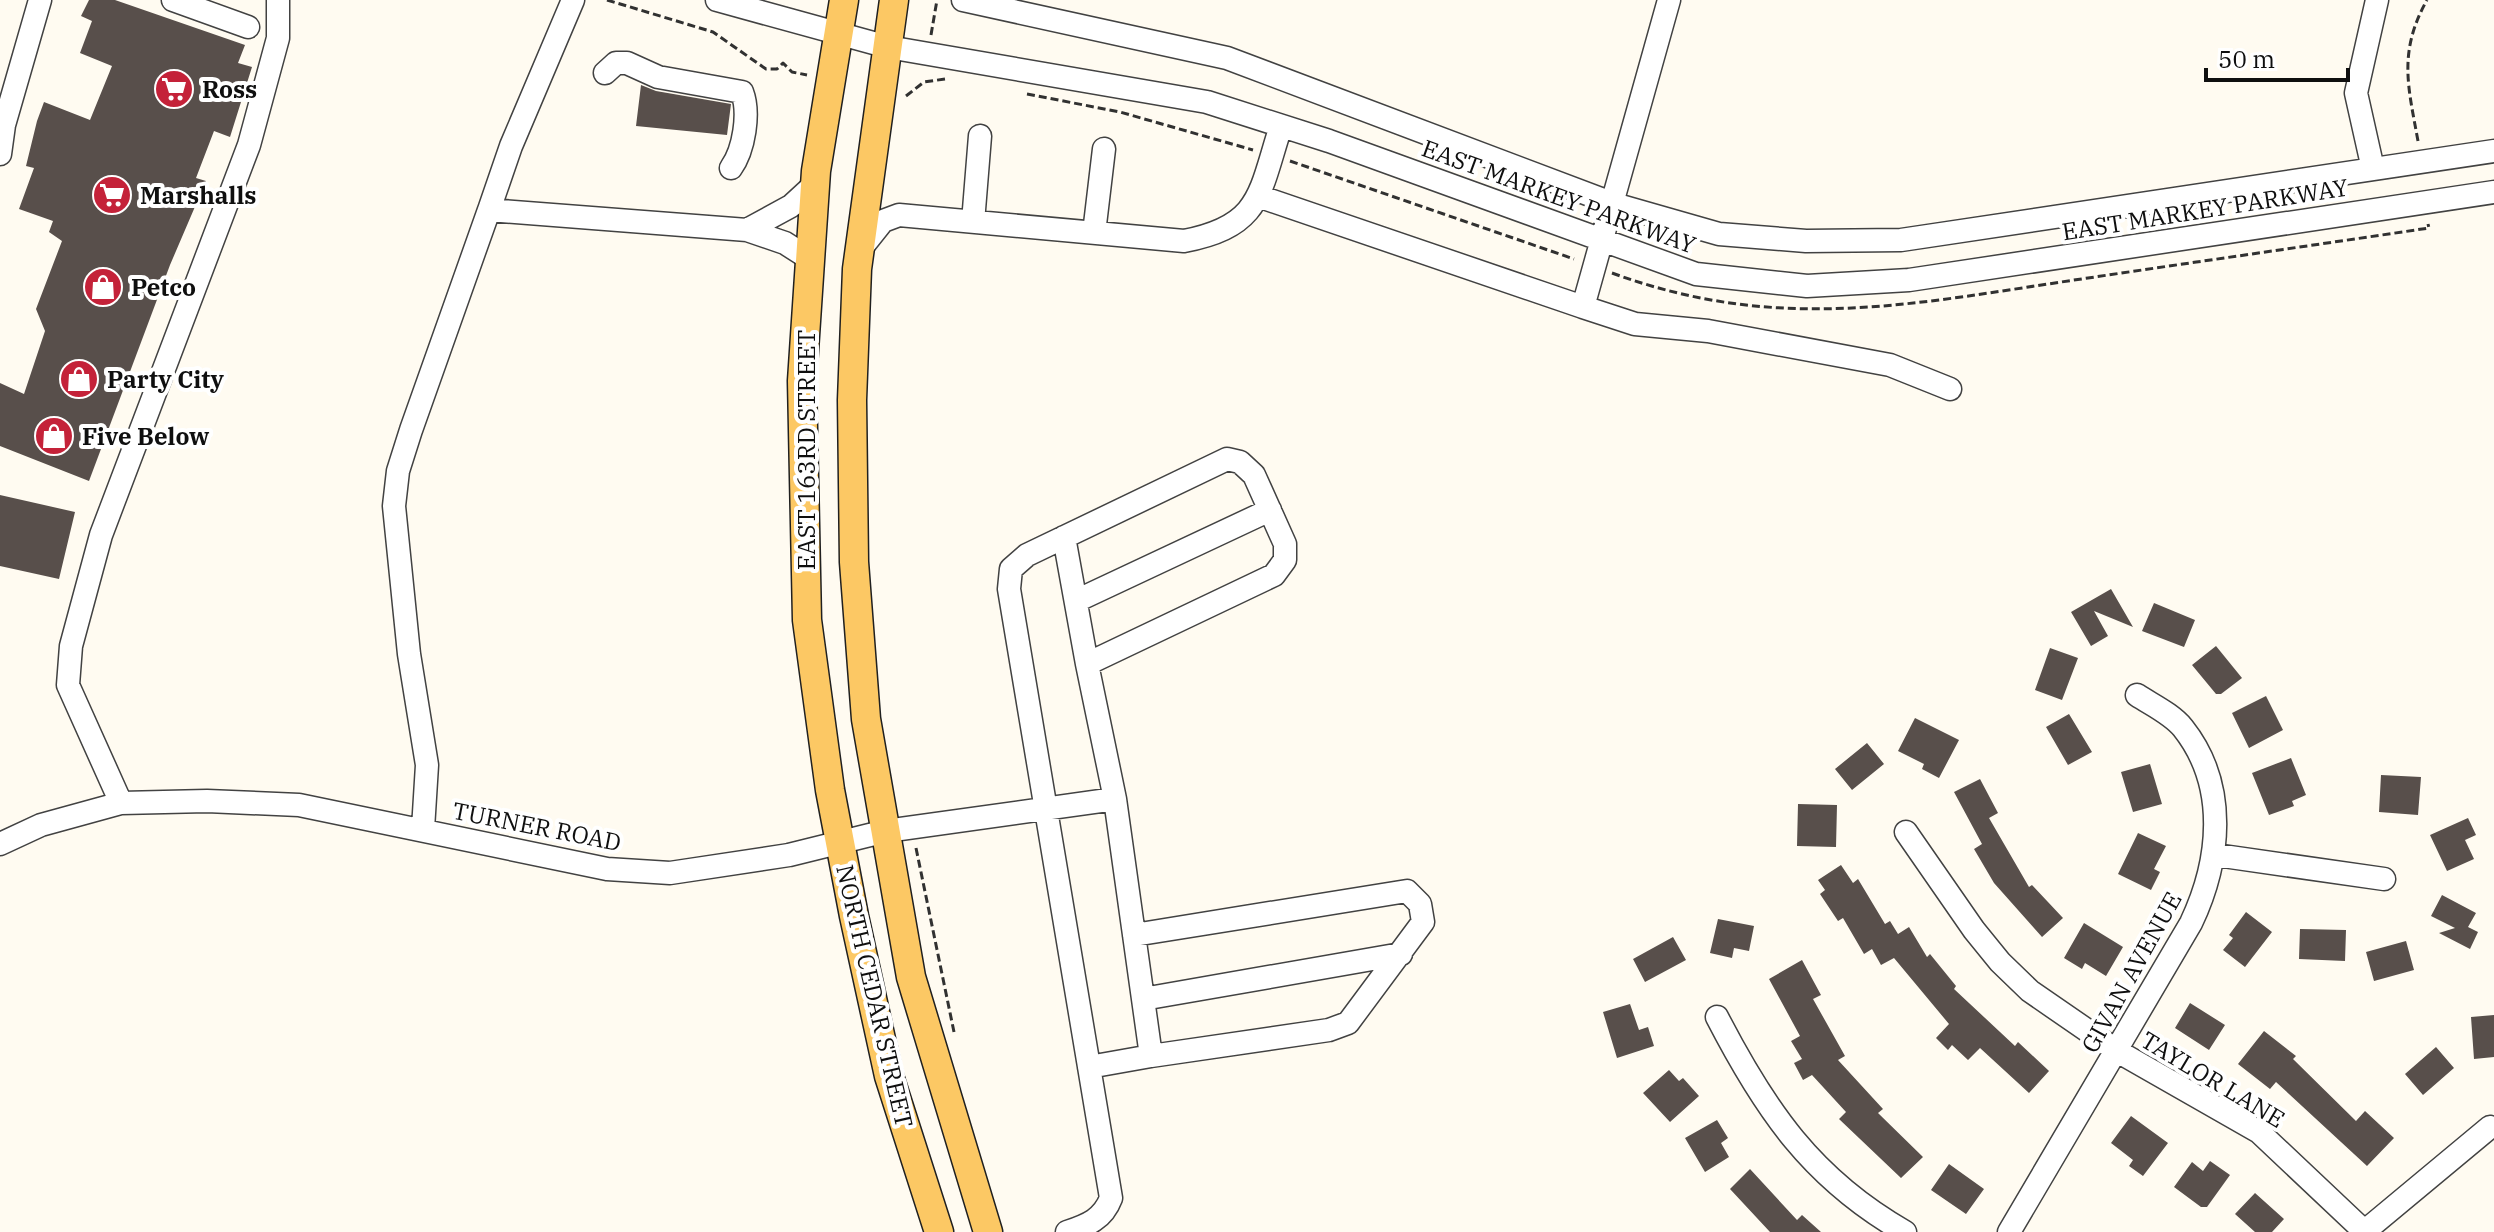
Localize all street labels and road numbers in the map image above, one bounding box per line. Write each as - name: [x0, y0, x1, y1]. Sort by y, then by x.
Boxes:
- street label: EAST MARKEY PARKWAY: [1418, 131, 1700, 261]
- street label: EAST MARKEY PARKWAY: [2060, 171, 2350, 247]
- street label: EAST 163RD STREET: [790, 330, 822, 570]
- street label: TURNER ROAD: [450, 794, 624, 858]
- street label: NORTH CEDAR STREET: [829, 861, 921, 1131]
- street label: GIVAN AVENUE: [2074, 886, 2188, 1058]
- street label: TAYLOR LANE: [2135, 1023, 2291, 1135]

